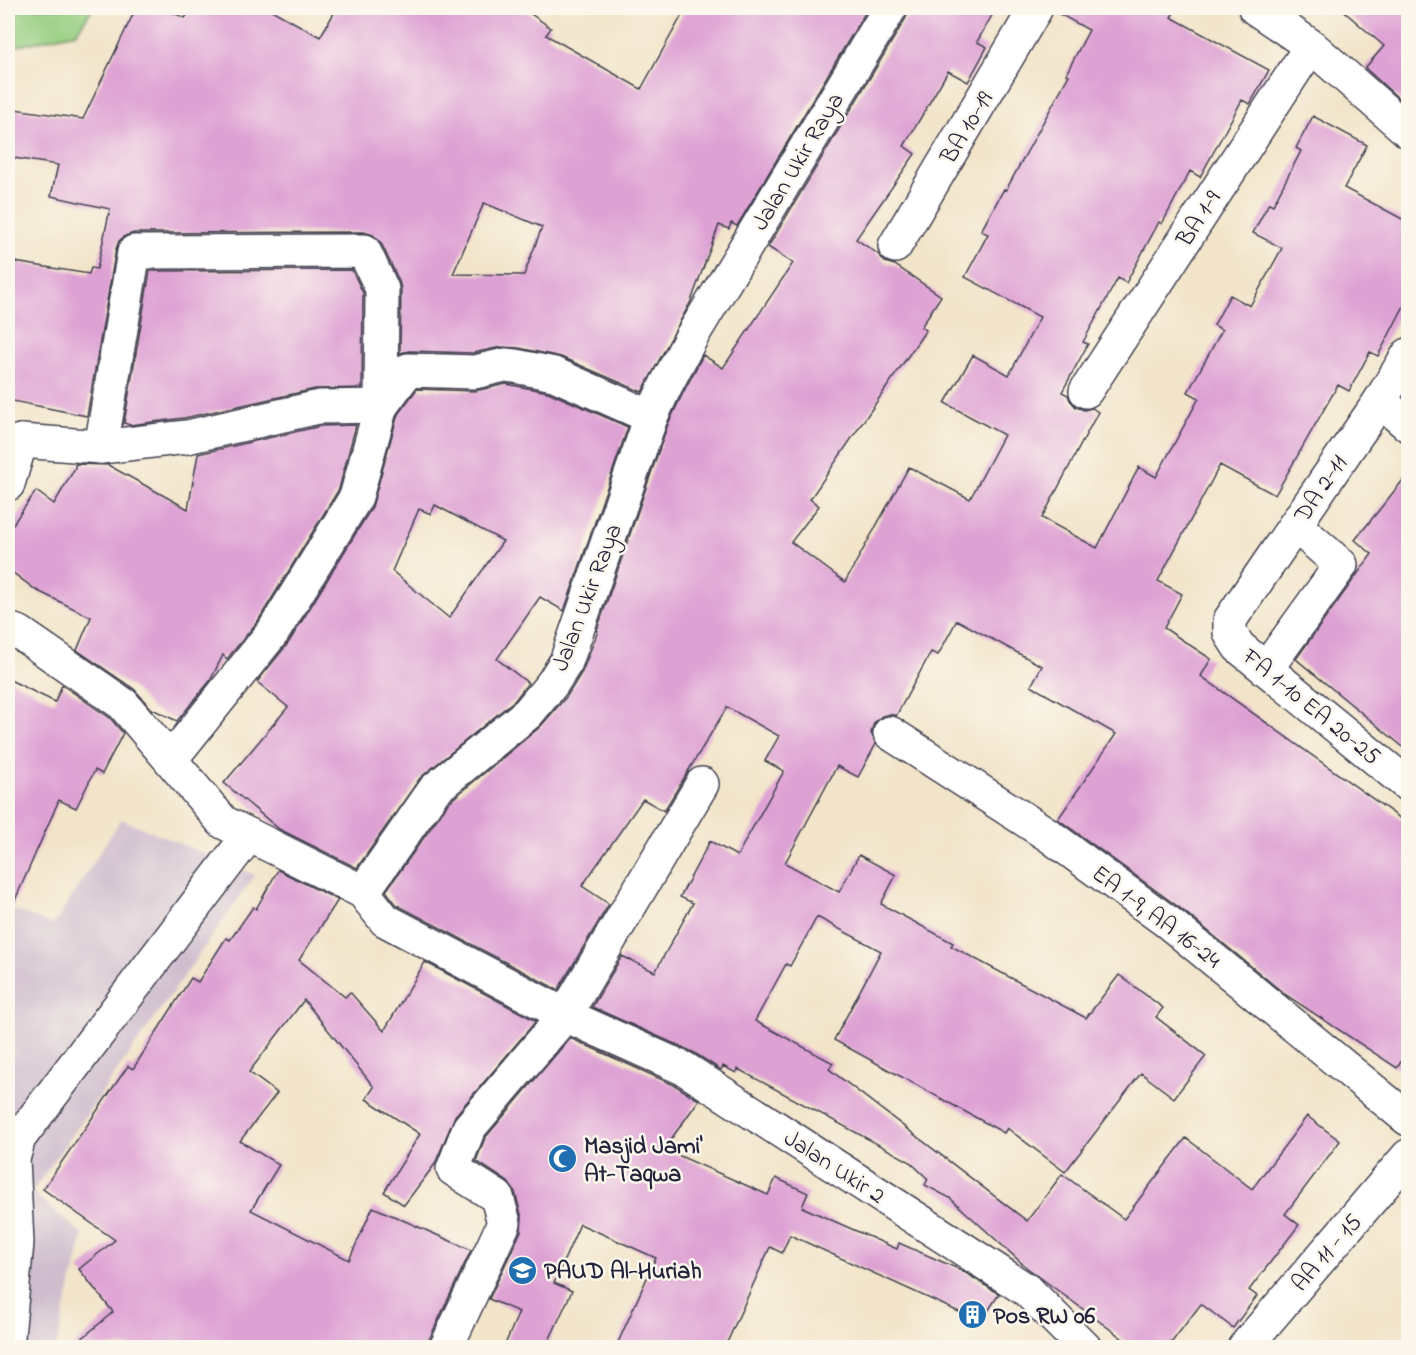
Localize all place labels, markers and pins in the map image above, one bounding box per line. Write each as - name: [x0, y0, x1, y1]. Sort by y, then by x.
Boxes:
- place label: Masjid Jami' At-Taqwa: [584, 1130, 703, 1193]
- mosque icon: Masjid Jami' At-Taqwa: [547, 1143, 579, 1175]
- school or university icon: PAUD Al-Huriah: [507, 1254, 539, 1286]
- place label: PAUD Al-Huriah: [544, 1255, 702, 1290]
- building icon: Pos RW 06: [956, 1299, 988, 1331]
- place label: Pos RW 06: [993, 1300, 1095, 1335]

